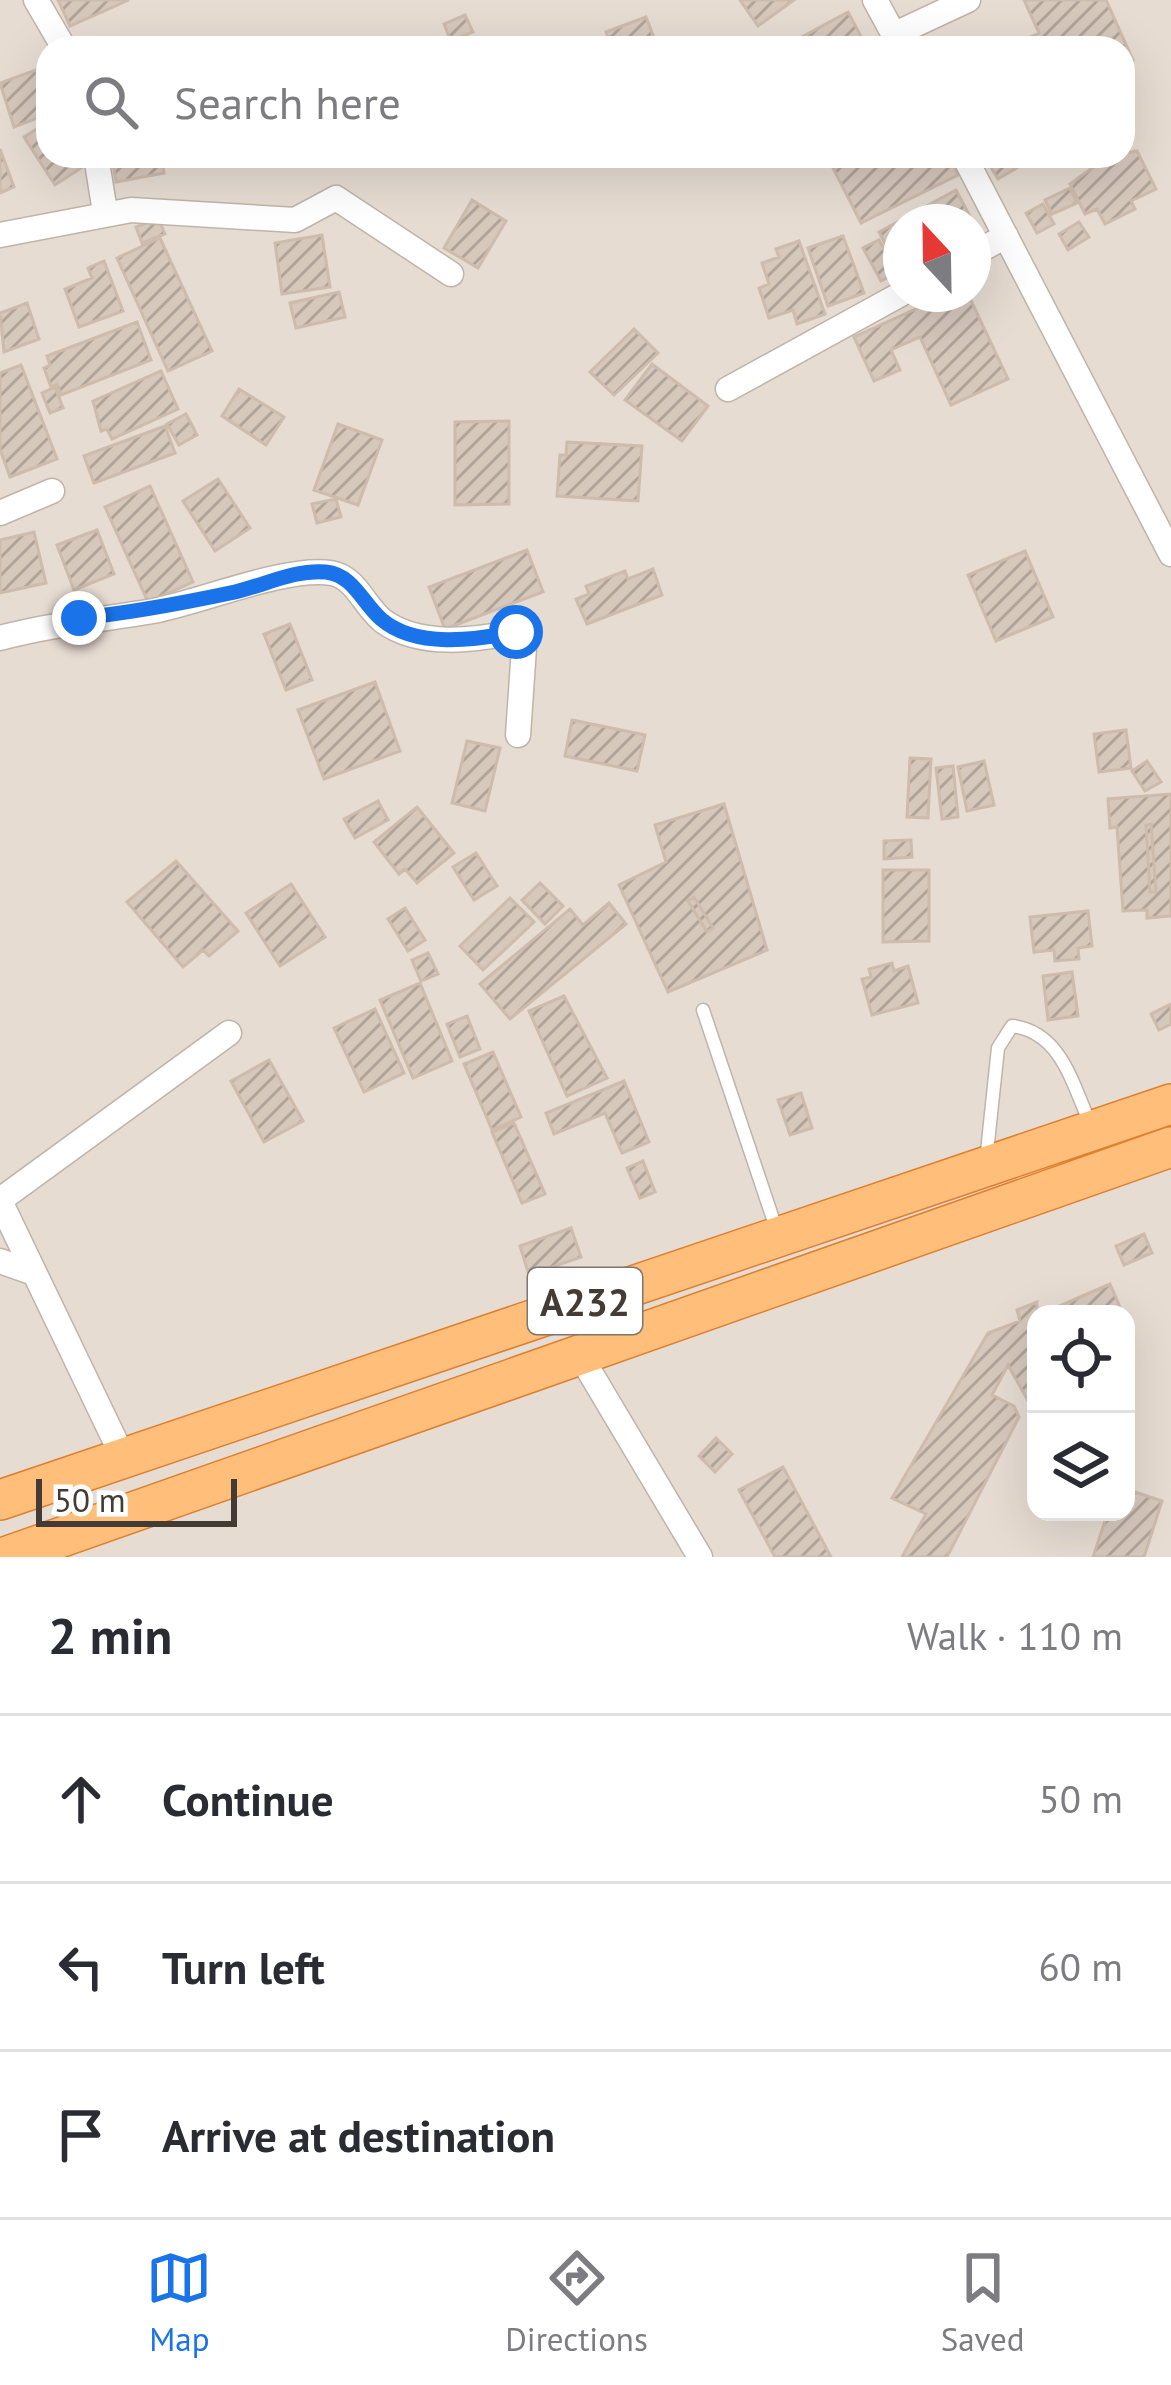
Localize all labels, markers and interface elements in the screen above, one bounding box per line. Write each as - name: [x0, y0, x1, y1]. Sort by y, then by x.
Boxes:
- search box: [36, 36, 1135, 168]
- icon: search: [78, 69, 144, 135]
- text: Search here: [174, 73, 401, 131]
- north arrow: [883, 204, 991, 312]
- route end: [52, 591, 106, 645]
- route start: [489, 605, 543, 659]
- road number: A232: [528, 1268, 642, 1334]
- map controls: [1027, 1305, 1135, 1521]
- button: locate: [1027, 1305, 1135, 1413]
- button: layers: [1027, 1413, 1135, 1521]
- scale bar: [36, 1473, 237, 1526]
- text: 50 m: [54, 1478, 126, 1521]
- text: 2 min: [48, 1602, 172, 1668]
- text: Walk · 110 m: [907, 1610, 1123, 1661]
- icon: ahead: [48, 1766, 114, 1832]
- text: Continue: [162, 1770, 334, 1828]
- text: 50 m: [1038, 1773, 1123, 1824]
- icon: left: [48, 1934, 114, 2000]
- text: Turn left: [162, 1938, 325, 1996]
- text: 60 m: [1038, 1941, 1123, 1992]
- icon: arrive: [48, 2102, 114, 2168]
- text: Arrive at destination: [162, 2106, 555, 2164]
- tab: Map: [146, 2245, 212, 2360]
- tab: Directions: [505, 2245, 648, 2360]
- tab: Saved: [941, 2245, 1025, 2360]

